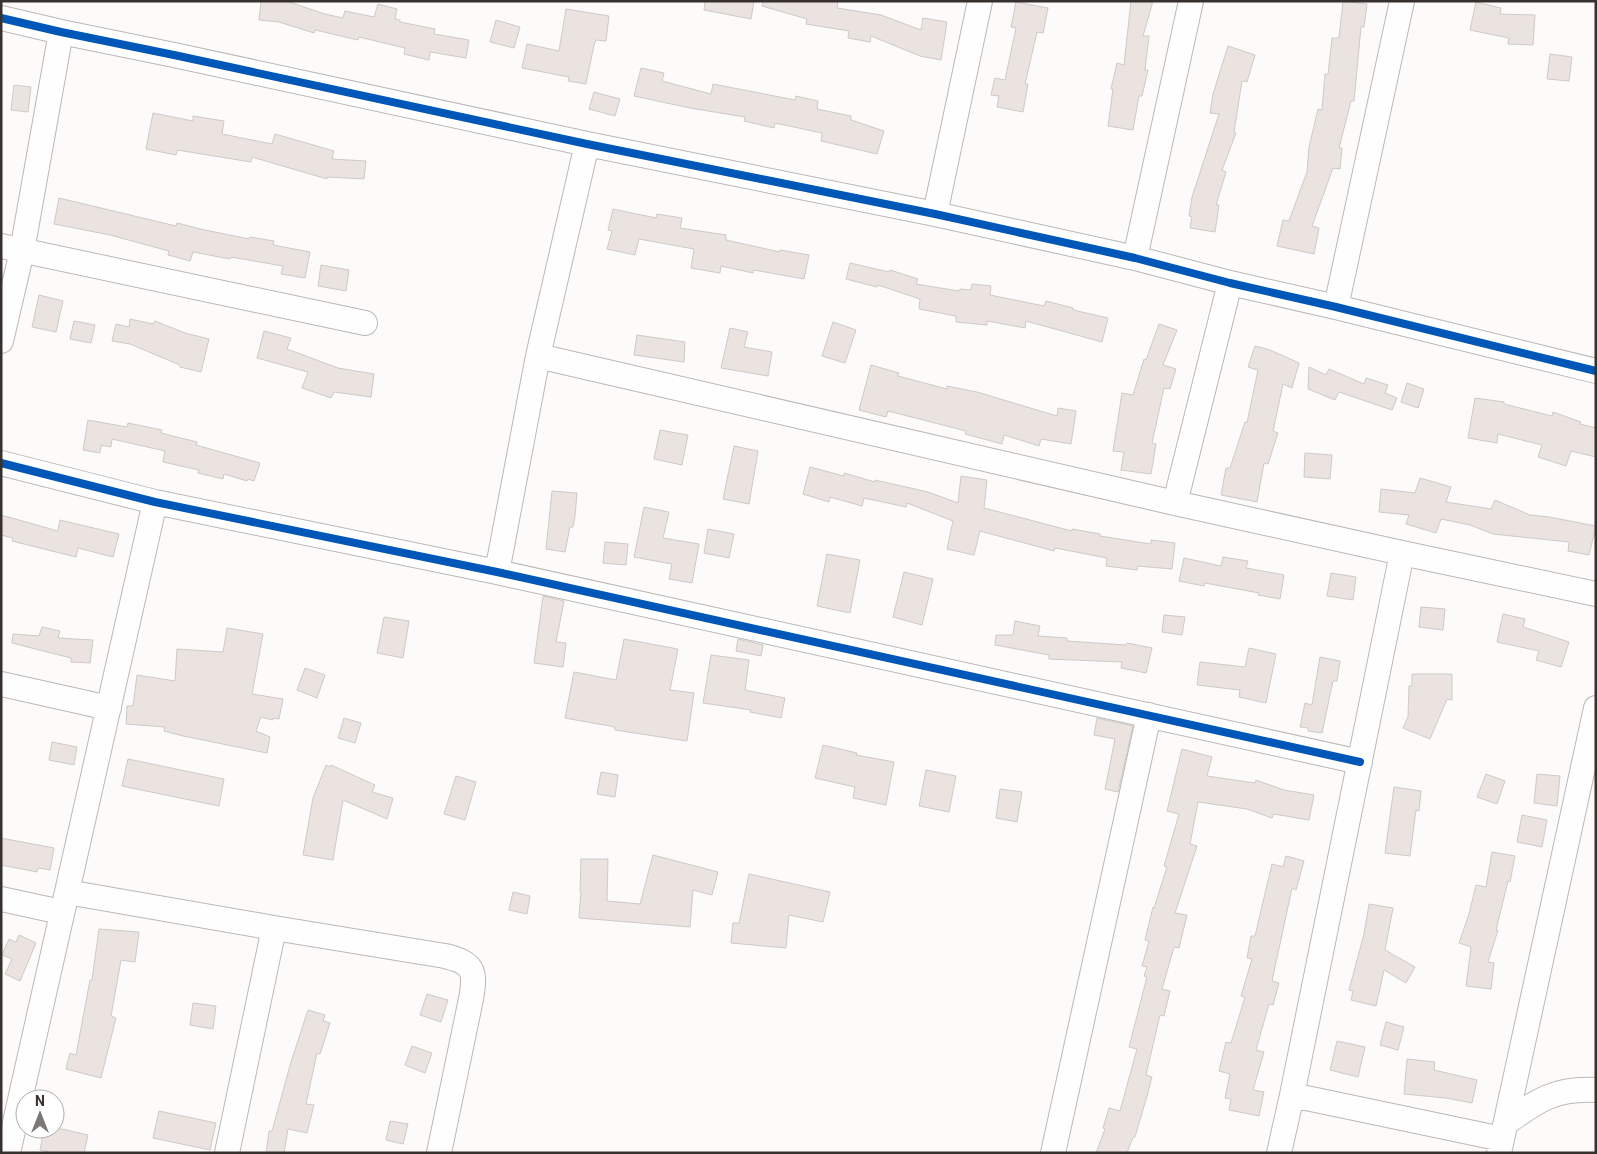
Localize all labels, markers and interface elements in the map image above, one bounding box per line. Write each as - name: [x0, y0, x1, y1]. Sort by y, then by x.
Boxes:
- north arrow: [15, 1089, 65, 1139]
- text: N: [35, 1093, 45, 1109]

